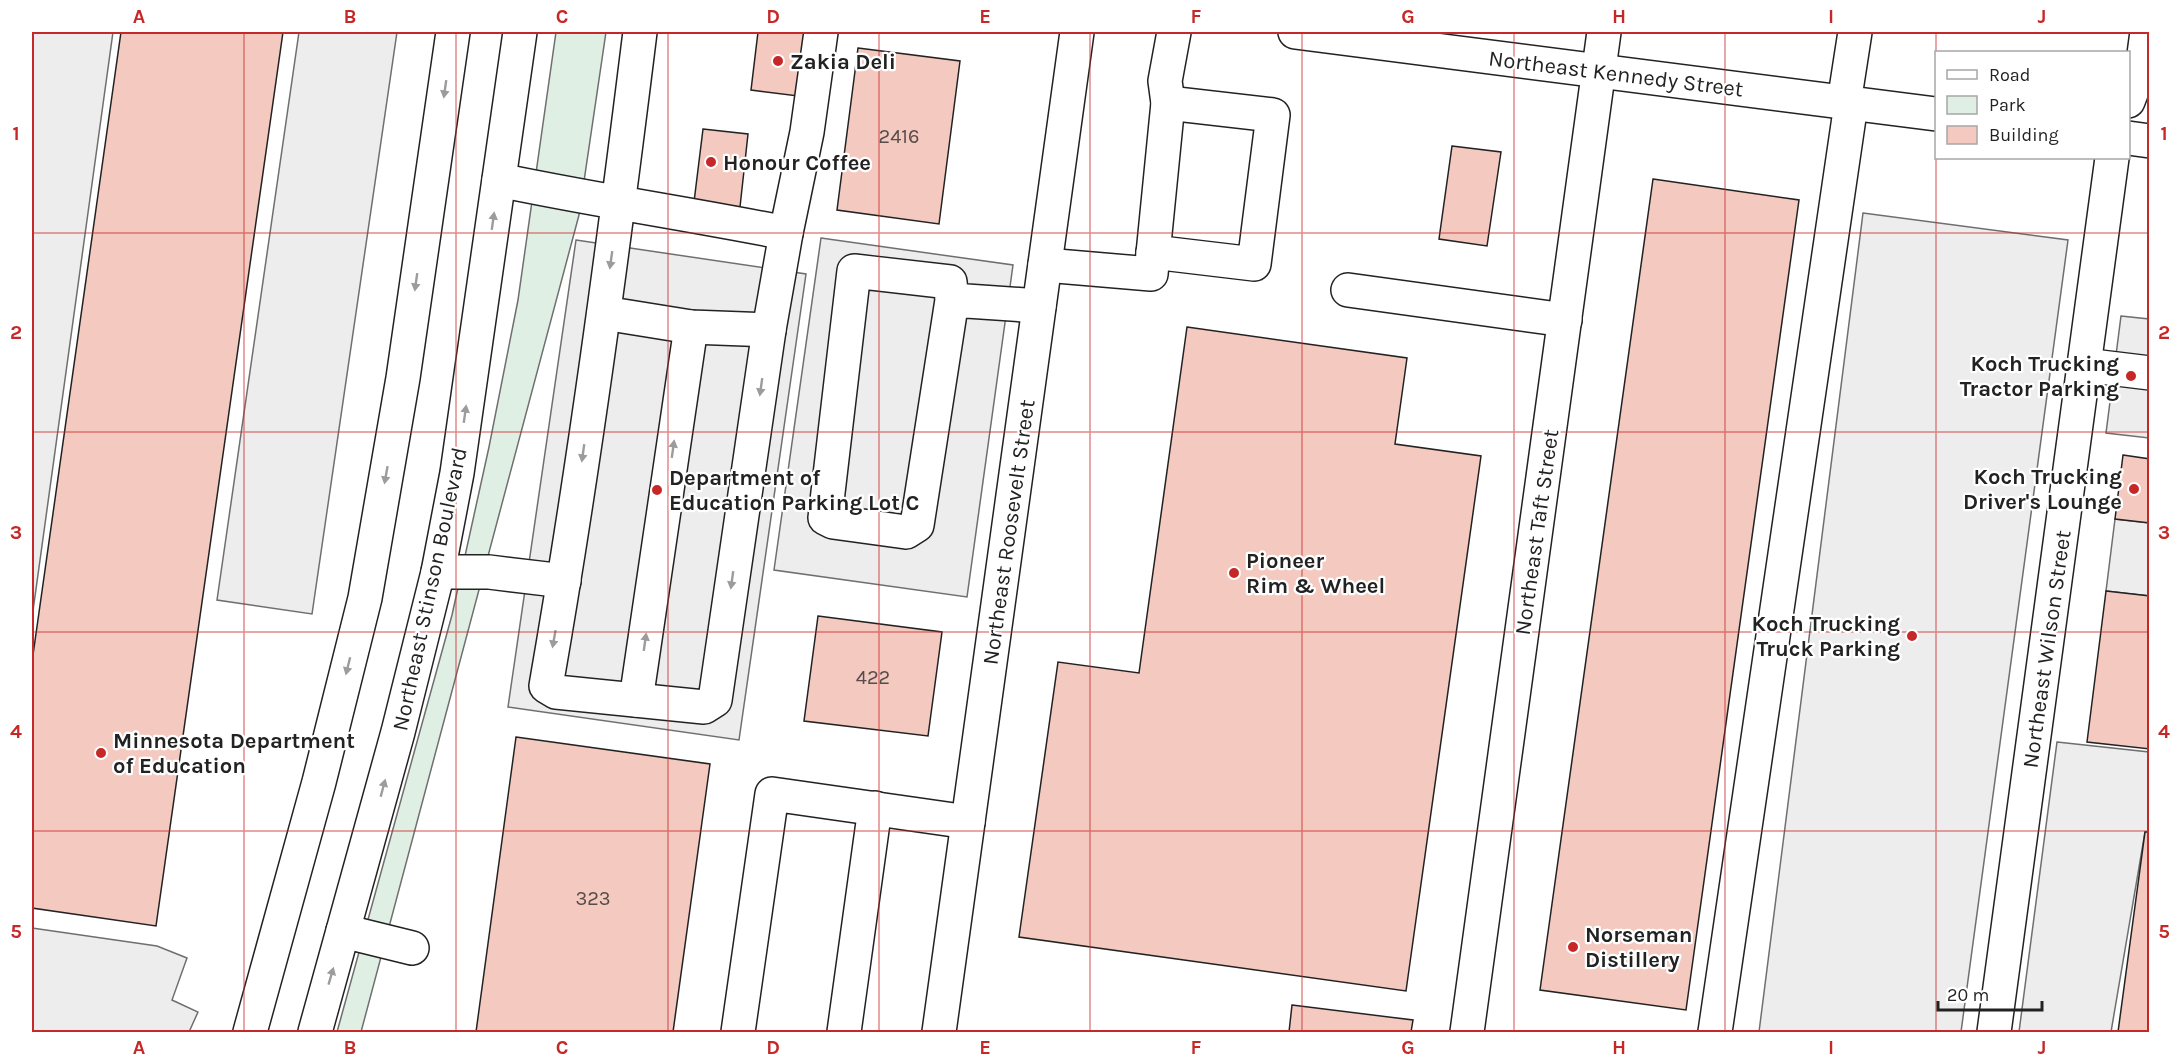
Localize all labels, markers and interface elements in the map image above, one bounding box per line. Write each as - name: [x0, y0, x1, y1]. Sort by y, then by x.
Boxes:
- text: A: [133, 5, 146, 28]
- text: B: [344, 5, 356, 28]
- text: C: [556, 5, 568, 28]
- text: D: [766, 5, 780, 28]
- text: E: [979, 5, 991, 28]
- text: F: [1191, 5, 1202, 28]
- text: G: [1401, 5, 1415, 28]
- text: H: [1612, 5, 1626, 28]
- text: I: [1828, 5, 1834, 28]
- text: J: [2038, 5, 2046, 28]
- street label: Northeast Kennedy Street: [1487, 45, 1745, 103]
- place label: Zakia Deli: [790, 49, 896, 75]
- legend: [1935, 51, 2130, 159]
- marker: Zakia Deli: [771, 54, 785, 68]
- text: Road: [1989, 64, 2030, 86]
- one-way arrow: [440, 80, 449, 99]
- text: Park: [1989, 94, 2026, 116]
- text: 1: [12, 122, 20, 145]
- text: 1: [2160, 122, 2168, 145]
- text: Building: [1989, 124, 2059, 146]
- house number: 2416: [879, 125, 919, 148]
- place label: Honour Coffee: [723, 150, 871, 176]
- marker: Honour Coffee: [704, 155, 718, 169]
- one-way arrow: [489, 211, 498, 230]
- one-way arrow: [607, 251, 616, 270]
- one-way arrow: [412, 273, 421, 292]
- text: 2: [10, 321, 22, 344]
- text: 2: [2158, 321, 2170, 344]
- place label: Koch Trucking Tractor Parking: [1960, 351, 2119, 402]
- marker: Koch Trucking Tractor Parking: [2124, 369, 2138, 383]
- one-way arrow: [756, 378, 765, 397]
- street label: Northeast Roosevelt Street: [977, 398, 1041, 667]
- one-way arrow: [461, 404, 470, 423]
- street label: Northeast Taft Street: [1510, 428, 1564, 637]
- one-way arrow: [668, 439, 677, 458]
- one-way arrow: [579, 444, 588, 463]
- street label: Northeast Stinson Boulevard: [387, 445, 473, 733]
- place label: Koch Trucking Driver's Lounge: [1963, 464, 2122, 515]
- place label: Department of Education Parking Lot C: [669, 465, 919, 516]
- one-way arrow: [381, 466, 390, 485]
- marker: Koch Trucking Driver's Lounge: [2127, 482, 2141, 496]
- marker: Department of Education Parking Lot C: [650, 483, 664, 497]
- text: 3: [10, 521, 22, 544]
- text: 3: [2158, 521, 2170, 544]
- street label: Northeast Wilson Street: [2017, 529, 2077, 770]
- place label: Pioneer Rim & Wheel: [1246, 548, 1385, 599]
- marker: Pioneer Rim & Wheel: [1227, 566, 1241, 580]
- one-way arrow: [728, 571, 737, 590]
- place label: Koch Trucking Truck Parking: [1752, 611, 1900, 662]
- marker: Koch Trucking Truck Parking: [1905, 629, 1919, 643]
- one-way arrow: [550, 630, 559, 649]
- one-way arrow: [640, 632, 649, 651]
- one-way arrow: [343, 657, 353, 675]
- house number: 422: [856, 666, 890, 689]
- text: 4: [10, 720, 22, 743]
- text: 4: [2158, 720, 2170, 743]
- place label: Minnesota Department of Education: [113, 728, 355, 779]
- marker: Minnesota Department of Education: [94, 746, 108, 760]
- one-way arrow: [379, 779, 388, 797]
- house number: 323: [575, 887, 611, 910]
- text: 5: [10, 920, 22, 943]
- text: 5: [2158, 920, 2170, 943]
- place label: Norseman Distillery: [1585, 922, 1693, 973]
- marker: Norseman Distillery: [1566, 940, 1580, 954]
- one-way arrow: [327, 967, 336, 985]
- scale bar: [1938, 974, 2042, 1012]
- text: 20 m: [1947, 984, 1989, 1006]
- text: A: [133, 1036, 146, 1059]
- text: B: [344, 1036, 356, 1059]
- text: C: [556, 1036, 568, 1059]
- text: D: [766, 1036, 780, 1059]
- text: E: [979, 1036, 991, 1059]
- text: F: [1191, 1036, 1202, 1059]
- text: G: [1401, 1036, 1415, 1059]
- text: H: [1612, 1036, 1626, 1059]
- text: I: [1828, 1036, 1834, 1059]
- text: J: [2038, 1036, 2046, 1059]

